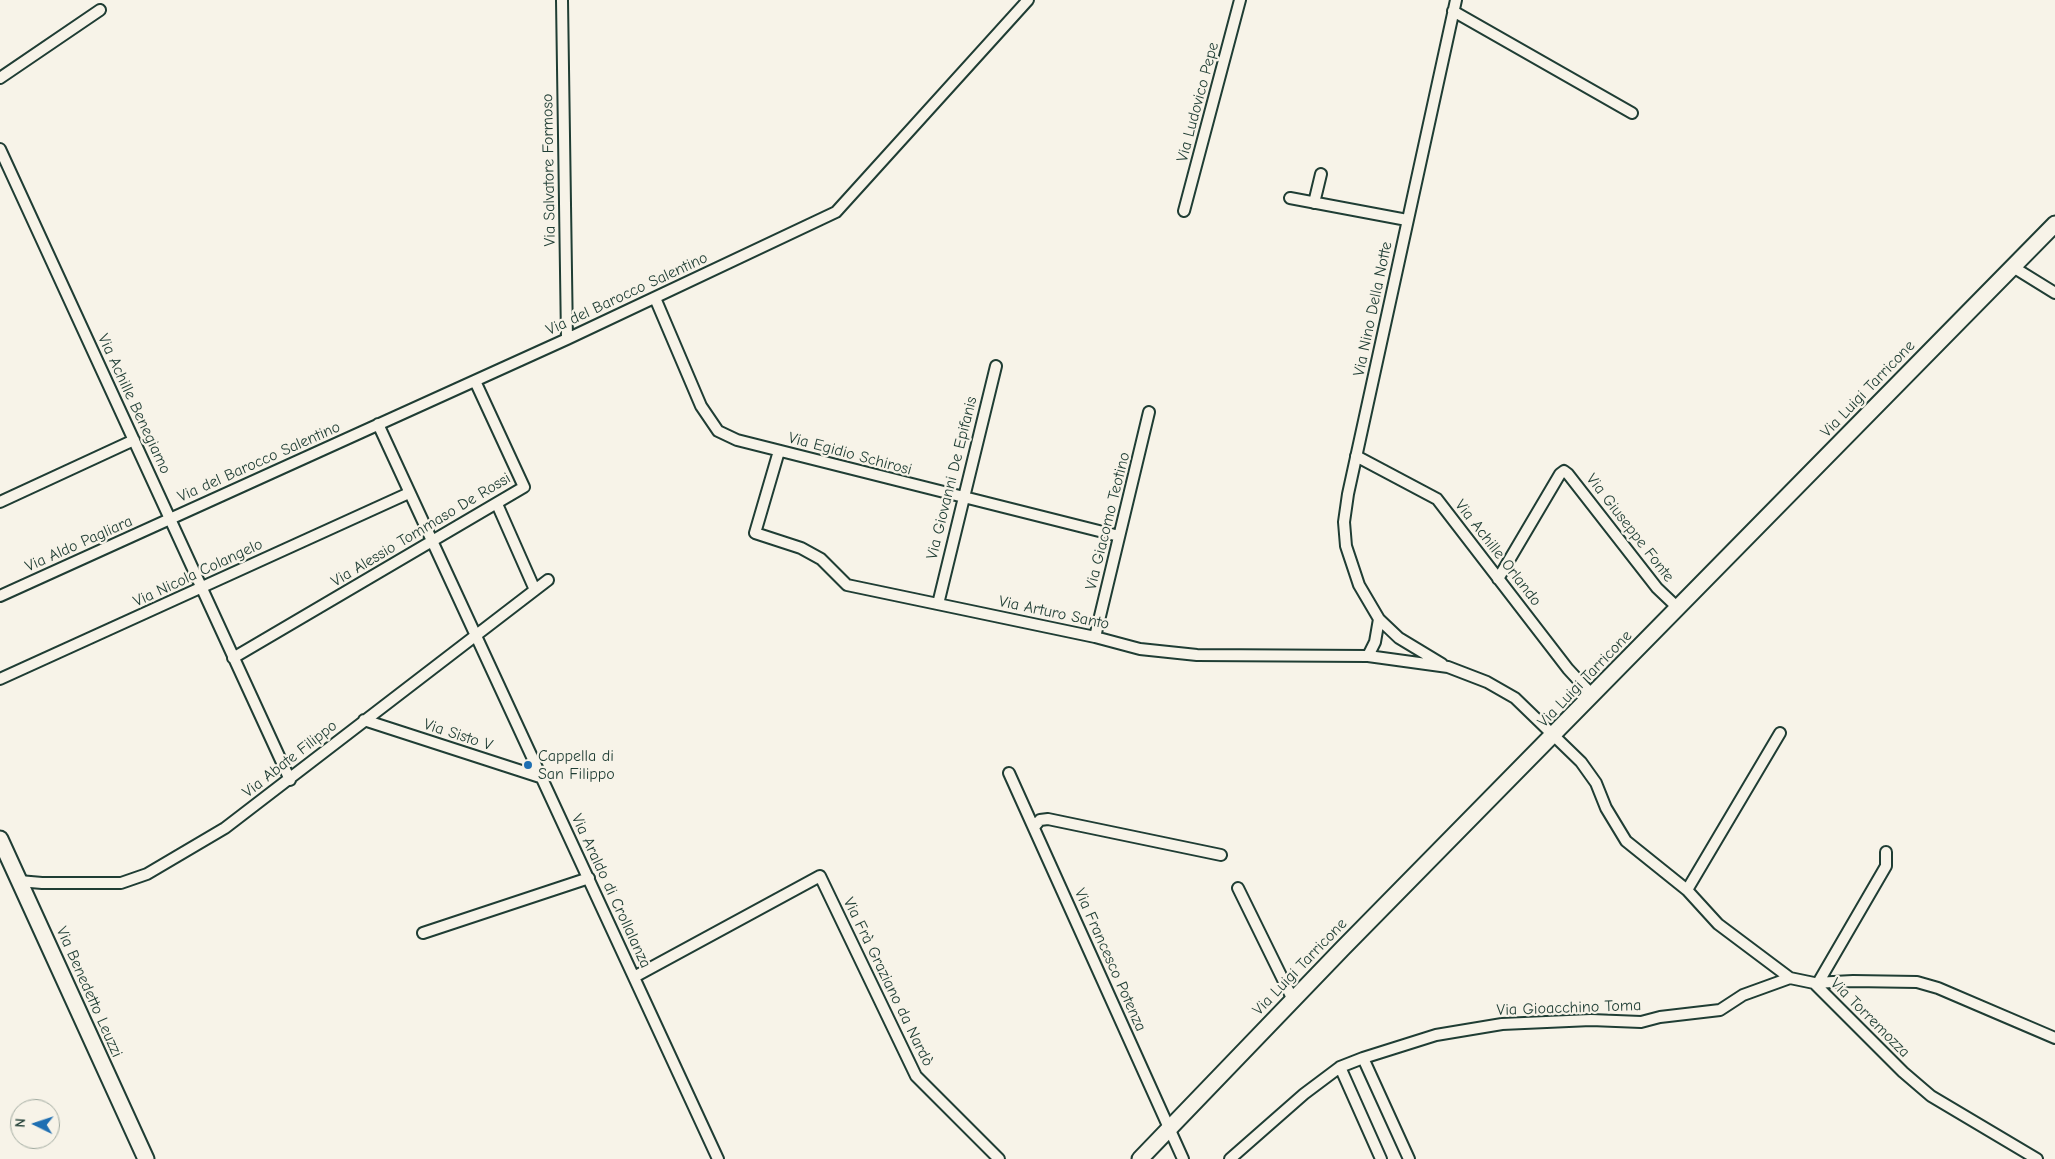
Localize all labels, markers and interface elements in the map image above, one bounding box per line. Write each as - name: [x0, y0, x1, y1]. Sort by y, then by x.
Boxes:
- street label: Via Ludovico Pepe: [1173, 40, 1223, 164]
- street label: Via Salvatore Formoso: [538, 93, 560, 247]
- street label: Via Nino Della Notte: [1349, 240, 1397, 378]
- street label: Via del Barocco Salentino: [543, 248, 711, 340]
- street label: Via Achille Benegiamo: [93, 331, 175, 477]
- street label: Via Luigi Tarricone: [1817, 337, 1919, 441]
- street label: Via Giovanni De Epifanis: [922, 395, 982, 561]
- street label: Via del Barocco Salentino: [175, 417, 343, 507]
- street label: Via Egidio Schirosi: [786, 428, 914, 480]
- street label: Via Giacomo Teotino: [1082, 450, 1134, 592]
- street label: Via Alessio Tommaso De Rossi: [328, 469, 514, 591]
- street label: Via Giuseppe Fonte: [1582, 470, 1678, 586]
- street label: Via Achille Orlando: [1451, 496, 1545, 610]
- street label: Via Aldo Pagliara: [22, 512, 136, 576]
- street label: Via Nicola Colangelo: [130, 535, 266, 611]
- street label: Via Arturo Santo: [997, 592, 1111, 634]
- street label: Via Luigi Tarricone: [1534, 627, 1636, 731]
- street label: Via Sisto V: [421, 715, 495, 755]
- street label: Via Abate Filippo: [239, 716, 341, 802]
- place label: Cappella di San Filippo: [538, 746, 615, 784]
- marker: Cappella di San Filippo: [522, 759, 534, 771]
- street label: Via Araldo di Crollalanza: [567, 811, 655, 971]
- street label: Via Francesco Potenza: [1070, 886, 1150, 1034]
- street label: Via Frà Graziano da Nardò: [839, 894, 937, 1070]
- street label: Via Luigi Tarricone: [1249, 915, 1351, 1019]
- street label: Via Benedetto Leuzzi: [52, 924, 126, 1060]
- street label: Via Torremozza: [1826, 974, 1914, 1062]
- street label: Via Gioacchino Toma: [1496, 996, 1642, 1020]
- north arrow: [10, 1099, 60, 1149]
- text: N: [12, 1118, 29, 1128]

